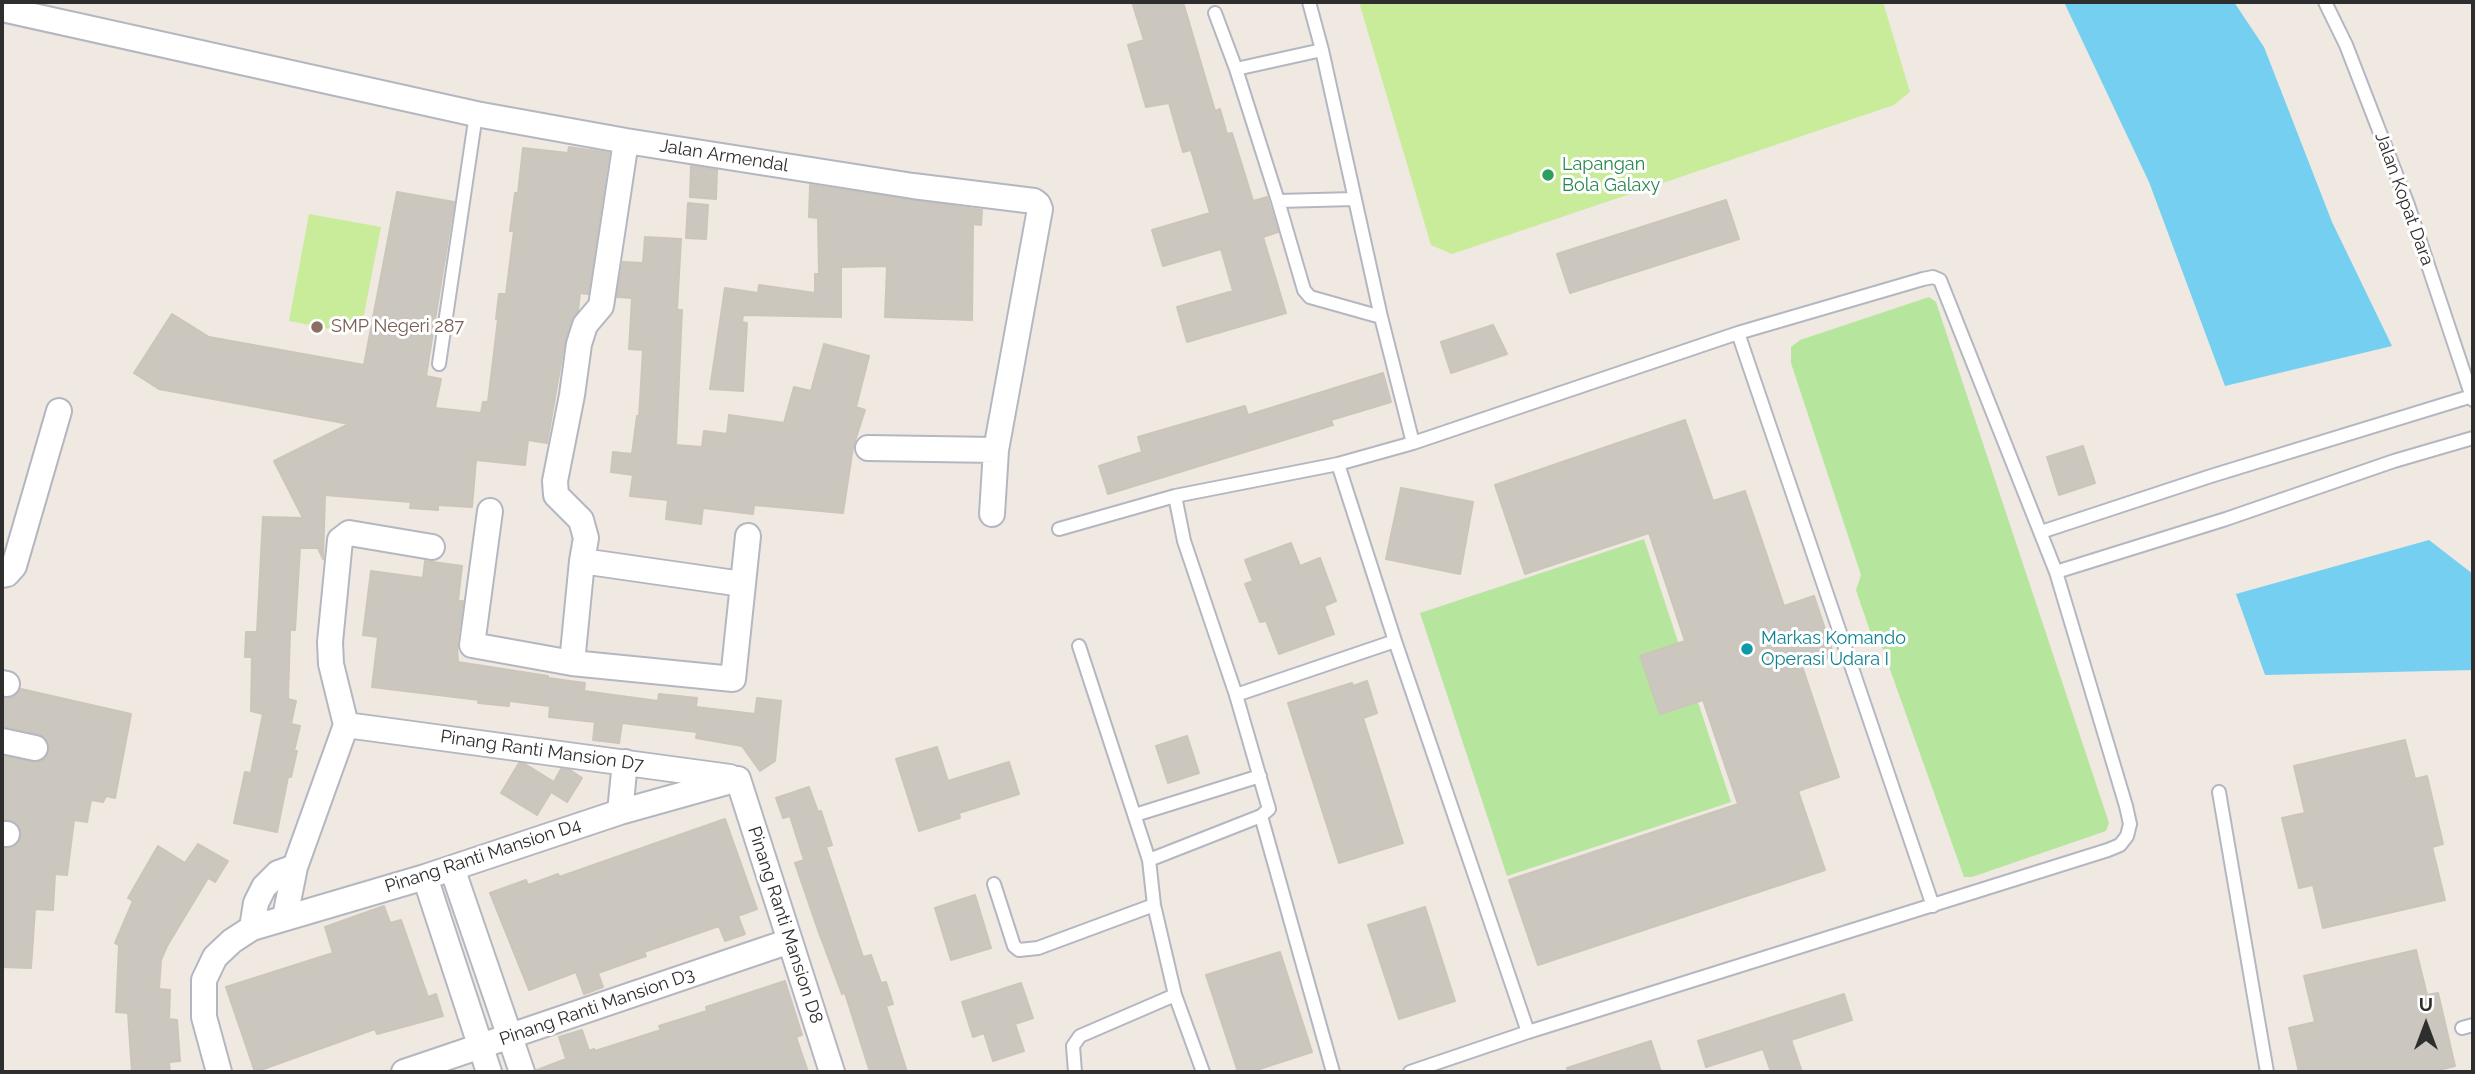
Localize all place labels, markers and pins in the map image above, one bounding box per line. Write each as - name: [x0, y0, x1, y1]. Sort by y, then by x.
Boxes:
- place label: Lapangan Bola Galaxy: [1562, 154, 1660, 196]
- marker: Lapangan Bola Galaxy: [1540, 167, 1556, 183]
- place label: SMP Negeri 287: [331, 316, 464, 338]
- marker: SMP Negeri 287: [309, 319, 325, 335]
- place label: Markas Komando Operasi Udara I: [1761, 628, 1906, 670]
- marker: Markas Komando Operasi Udara I: [1739, 641, 1755, 657]

